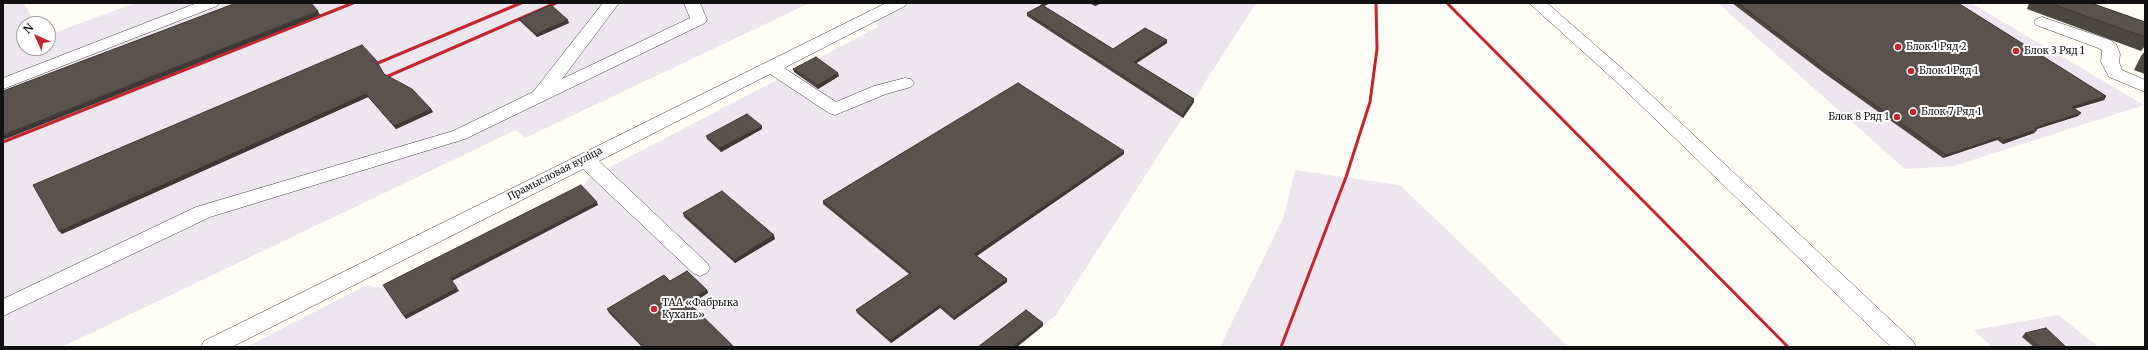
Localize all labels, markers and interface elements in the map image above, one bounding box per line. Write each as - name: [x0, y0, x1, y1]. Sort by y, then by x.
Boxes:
- north arrow: [16, 16, 56, 56]
- text: N: [20, 20, 36, 36]
- place label: Блок 1 Ряд 2: [1906, 41, 1967, 53]
- marker: Блок 1 Ряд 2: [1893, 42, 1903, 52]
- place label: Блок 3 Ряд 1: [2024, 45, 2085, 57]
- marker: Блок 3 Ряд 1: [2011, 46, 2021, 56]
- place label: Блок 1 Ряд 1: [1919, 65, 1978, 77]
- marker: Блок 1 Ряд 1: [1906, 66, 1916, 76]
- place label: Блок 7 Ряд 1: [1921, 106, 1982, 118]
- marker: Блок 7 Ряд 1: [1908, 107, 1918, 117]
- place label: Блок 8 Ряд 1: [1828, 111, 1889, 123]
- marker: Блок 8 Ряд 1: [1892, 112, 1902, 122]
- street label: Прамысловая вуліца: [505, 145, 605, 203]
- place label: ТАА «Фабрыка Кухань»: [662, 297, 738, 320]
- marker: ТАА «Фабрыка Кухань»: [649, 304, 659, 314]

